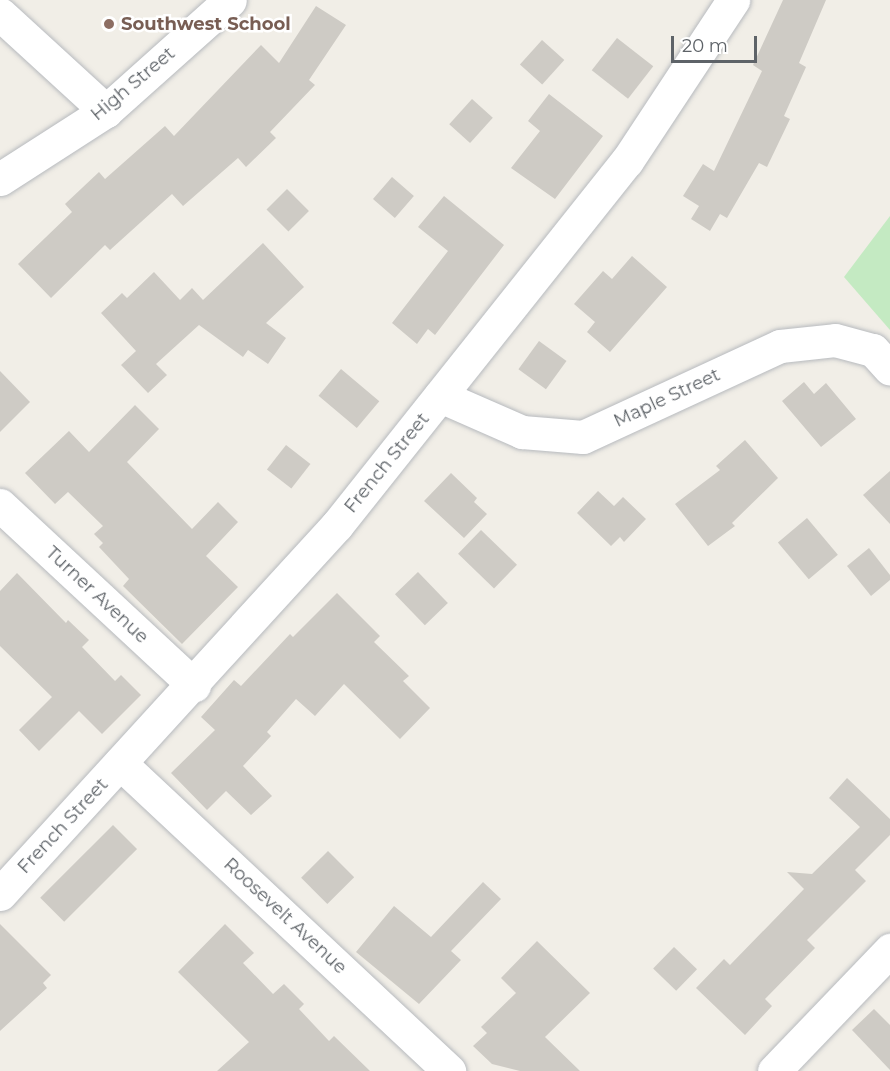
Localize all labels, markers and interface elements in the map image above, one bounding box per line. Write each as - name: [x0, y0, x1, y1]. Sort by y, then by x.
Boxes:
- place label: Southwest School: [121, 13, 291, 35]
- marker: Southwest School: [102, 17, 116, 31]
- scale bar: [674, 24, 760, 62]
- text: 20 m: [682, 35, 728, 57]
- street label: High Street: [87, 43, 179, 125]
- street label: Maple Street: [610, 364, 724, 432]
- street label: French Street: [340, 409, 434, 517]
- street label: Turner Avenue: [41, 542, 153, 648]
- street label: French Street: [13, 774, 113, 878]
- street label: Roosevelt Avenue: [219, 854, 351, 978]

